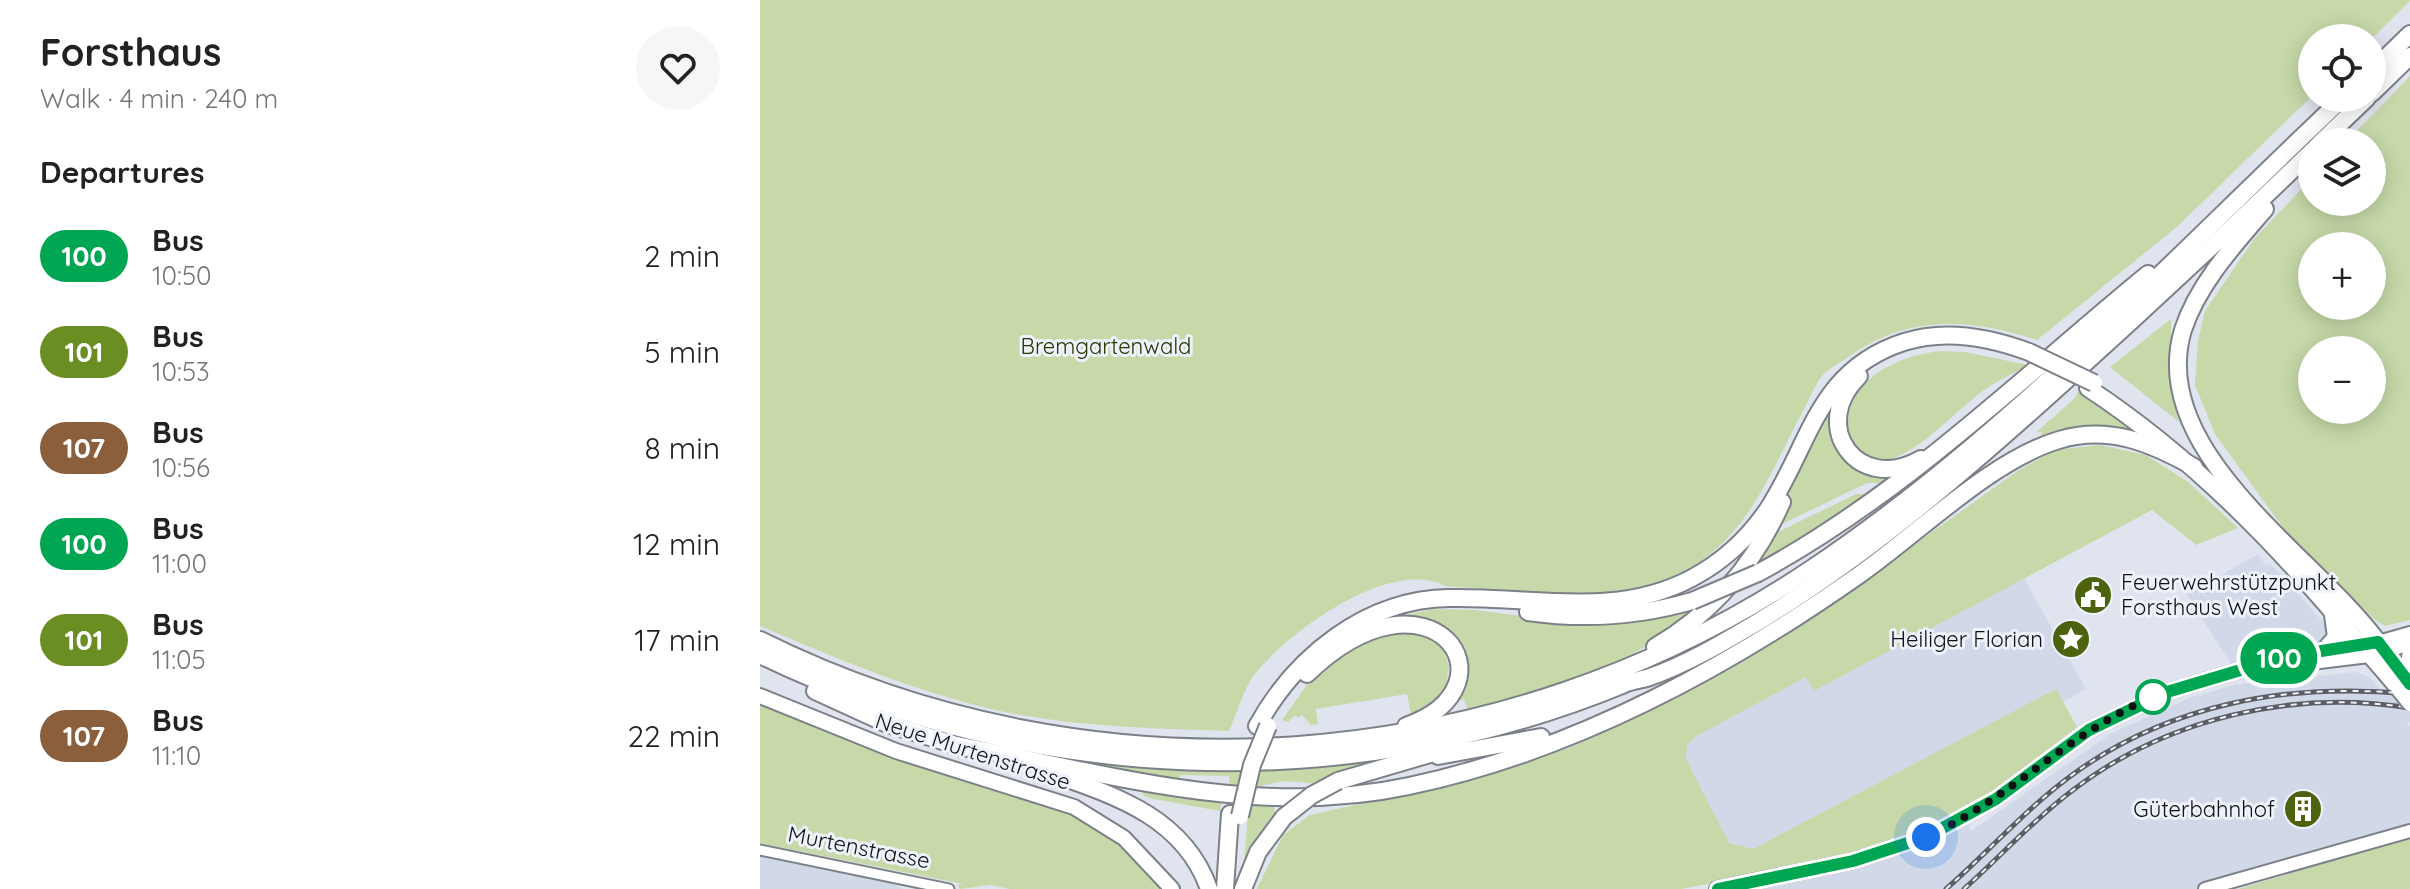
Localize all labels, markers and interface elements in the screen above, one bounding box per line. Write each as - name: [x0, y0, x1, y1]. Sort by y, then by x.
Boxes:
- map controls: [2298, 24, 2386, 424]
- button: locate: [2298, 24, 2386, 112]
- button: heart: [636, 26, 720, 110]
- text: Forsthaus: [40, 28, 221, 76]
- text: Walk · 4 min · 240 m: [40, 82, 278, 115]
- button: layers: [2298, 128, 2386, 216]
- text: Departures: [40, 153, 205, 191]
- text: Bus: [152, 221, 204, 259]
- button: +: [2298, 232, 2386, 320]
- text: 2 min: [644, 237, 720, 275]
- text: 100: [61, 238, 107, 273]
- text: 10:50: [152, 259, 212, 292]
- text: Bus: [152, 317, 204, 355]
- park label: Bremgartenwald: [1021, 332, 1191, 360]
- text: 5 min: [644, 333, 720, 371]
- text: 101: [65, 334, 103, 369]
- button: −: [2298, 336, 2386, 424]
- text: 10:53: [152, 355, 210, 388]
- text: Bus: [152, 413, 204, 451]
- text: 8 min: [644, 429, 720, 467]
- text: 107: [63, 430, 105, 465]
- text: 10:56: [152, 451, 210, 484]
- text: Bus: [152, 509, 204, 547]
- text: 12 min: [633, 525, 720, 563]
- text: 100: [61, 526, 107, 561]
- text: 11:00: [152, 547, 207, 580]
- place label: Feuerwehrstützpunkt Forsthaus West: [2121, 568, 2336, 621]
- public building icon: Feuerwehrstützpunkt Forsthaus West: [2072, 574, 2114, 616]
- text: Bus: [152, 605, 204, 643]
- place icon: Heiliger Florian: [2050, 618, 2092, 660]
- text: 17 min: [634, 621, 720, 659]
- text: 101: [65, 622, 103, 657]
- place label: Heiliger Florian: [1890, 625, 2043, 653]
- line badge: 100: [2233, 632, 2325, 684]
- text: 100: [2256, 640, 2302, 675]
- text: 11:05: [152, 643, 206, 676]
- unlabelled marker: [2136, 680, 2170, 714]
- text: Bus: [152, 701, 204, 739]
- street label: Neue Murtenstrasse: [872, 706, 1074, 796]
- text: 22 min: [627, 717, 720, 755]
- text: 107: [63, 718, 105, 753]
- text: 11:10: [152, 739, 201, 772]
- building icon: Güterbahnhof: [2282, 788, 2324, 830]
- place label: Güterbahnhof: [2133, 795, 2275, 823]
- your location: [1906, 817, 1946, 857]
- street label: Murtenstrasse: [786, 820, 932, 874]

